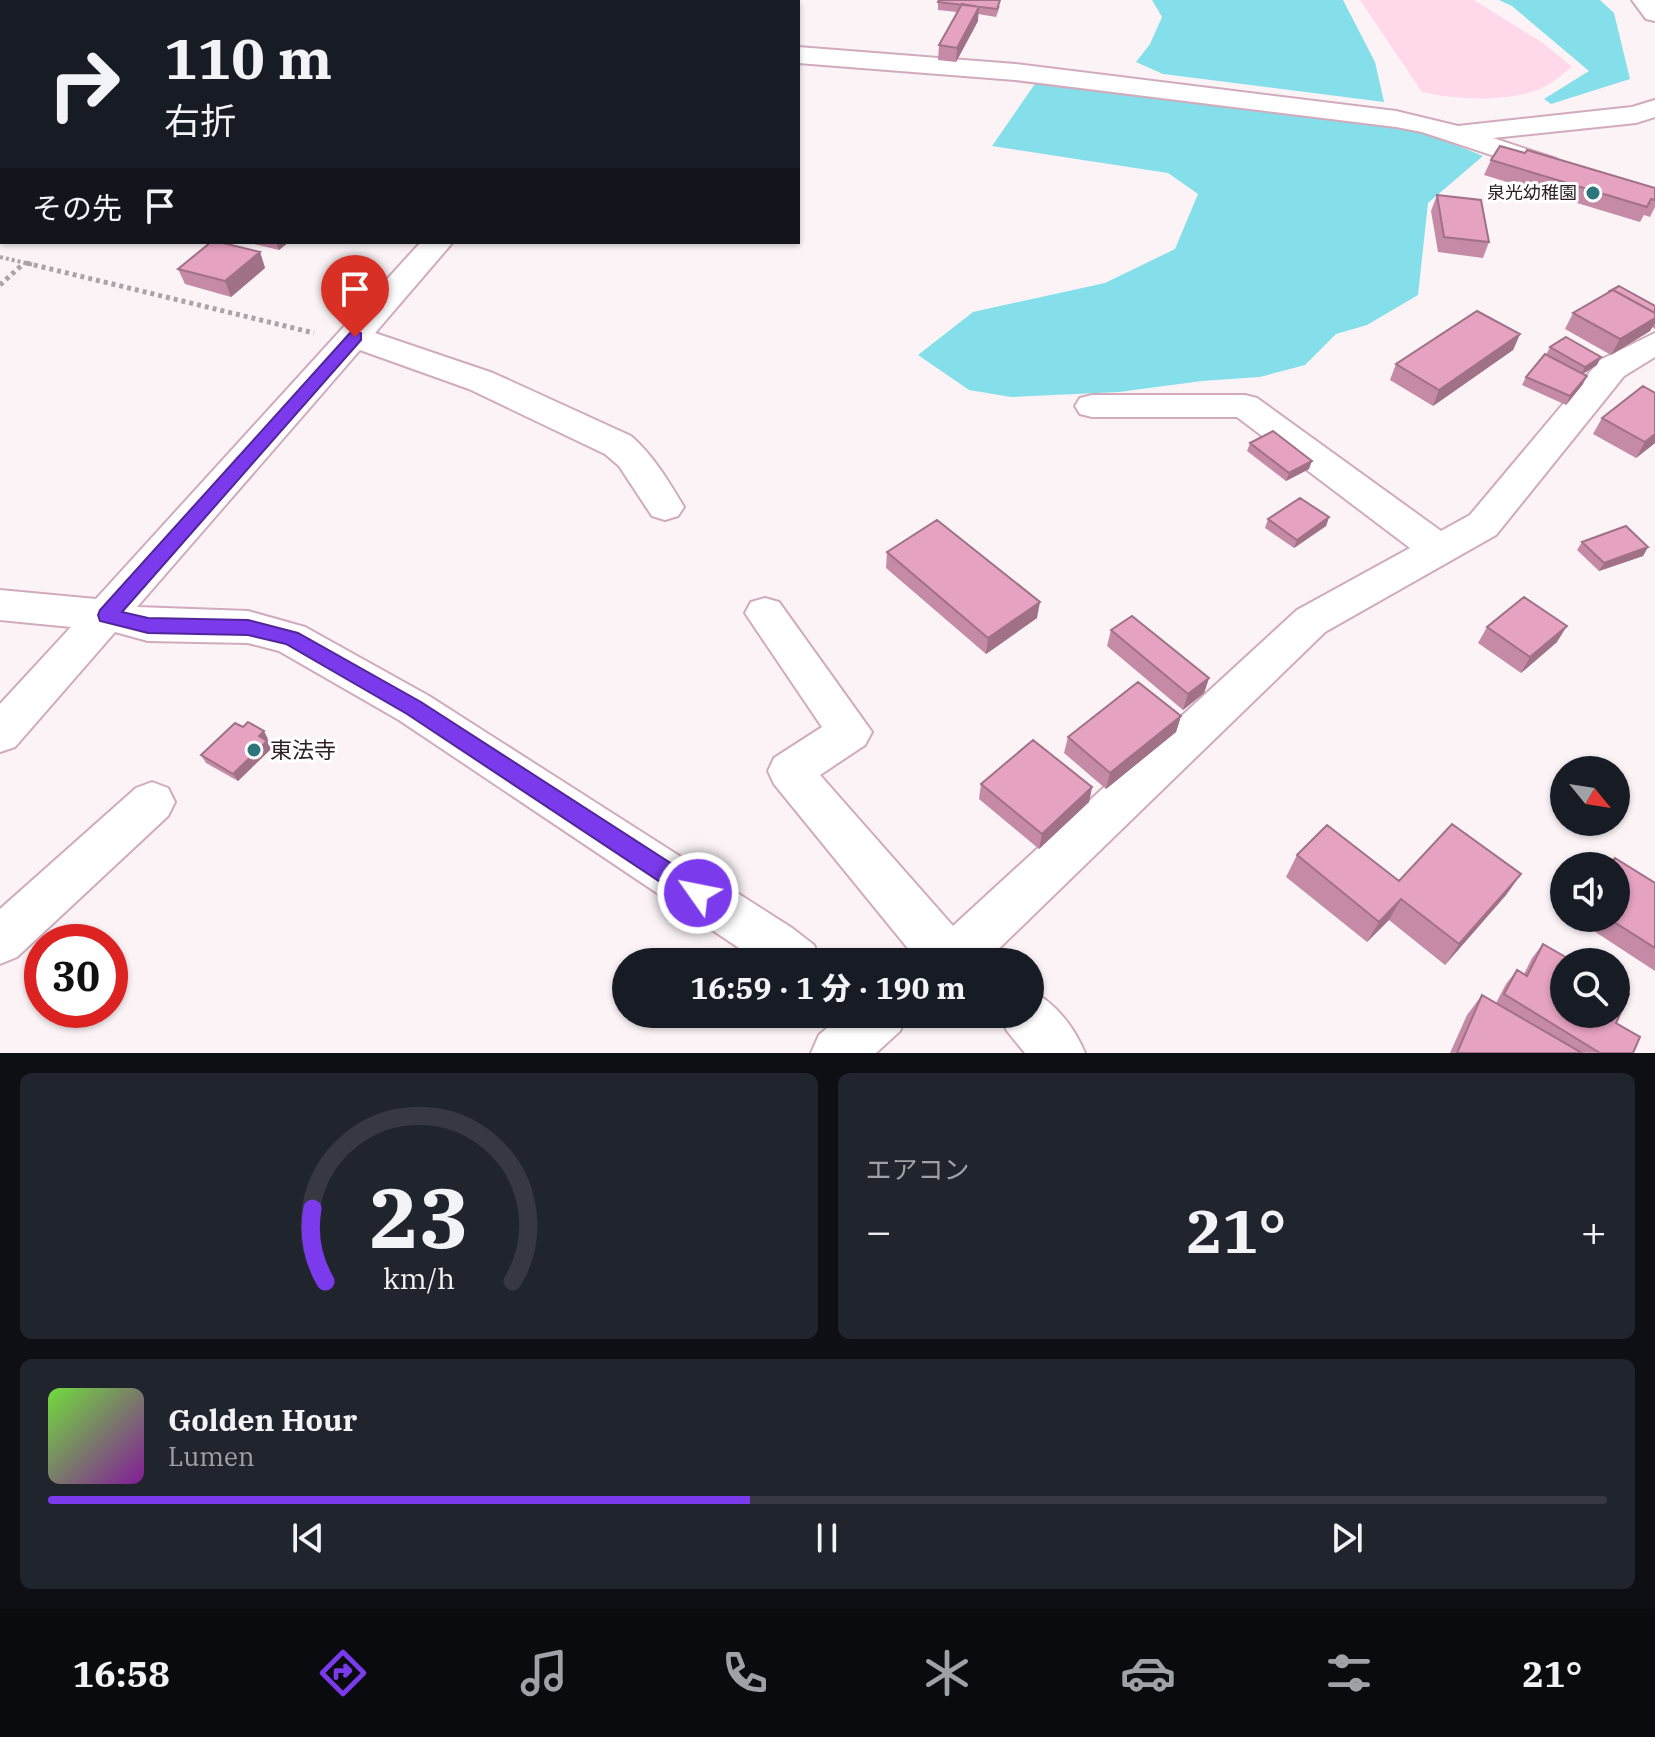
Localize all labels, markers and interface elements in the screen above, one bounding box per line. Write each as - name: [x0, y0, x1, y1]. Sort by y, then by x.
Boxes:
- text: 110 m: [164, 22, 332, 94]
- icon: right: [32, 32, 136, 136]
- text: 右折: [164, 97, 236, 144]
- place label: 泉光幼稚園: [1487, 181, 1577, 204]
- icon: arrive: [138, 184, 182, 228]
- marker: 泉光幼稚園: [1584, 184, 1602, 202]
- text: その先: [32, 188, 122, 227]
- pin: [321, 255, 389, 337]
- icon: arrive: [333, 267, 377, 311]
- place label: 東法寺: [270, 735, 336, 764]
- marker: 東法寺: [245, 741, 263, 759]
- north arrow: [1550, 756, 1630, 836]
- map controls: [1550, 756, 1630, 1028]
- position arrow: [656, 851, 740, 935]
- button: sound: [1550, 852, 1630, 932]
- speed limit sign: 30: [24, 924, 128, 1028]
- button: search: [1550, 948, 1630, 1028]
- text: 16:59 · 1 分 · 190 m: [690, 968, 966, 1007]
- text: エアコン: [866, 1152, 970, 1186]
- text: 23: [369, 1163, 469, 1271]
- text: 21°: [1186, 1191, 1286, 1270]
- text: −: [866, 1202, 892, 1259]
- text: +: [1581, 1202, 1607, 1259]
- text: km/h: [383, 1260, 455, 1297]
- text: Golden Hour: [168, 1400, 357, 1439]
- text: Lumen: [168, 1439, 255, 1473]
- icon: previous: [286, 1516, 330, 1560]
- icon: pause: [805, 1516, 849, 1560]
- icon: next: [1325, 1516, 1369, 1560]
- icon: directions: [315, 1645, 371, 1701]
- icon: music: [516, 1645, 572, 1701]
- icon: phone: [717, 1645, 773, 1701]
- icon: climate: [919, 1645, 975, 1701]
- icon: car: [1120, 1645, 1176, 1701]
- icon: filters: [1321, 1645, 1377, 1701]
- text: 16:58: [73, 1650, 170, 1697]
- text: 21°: [1522, 1650, 1582, 1697]

